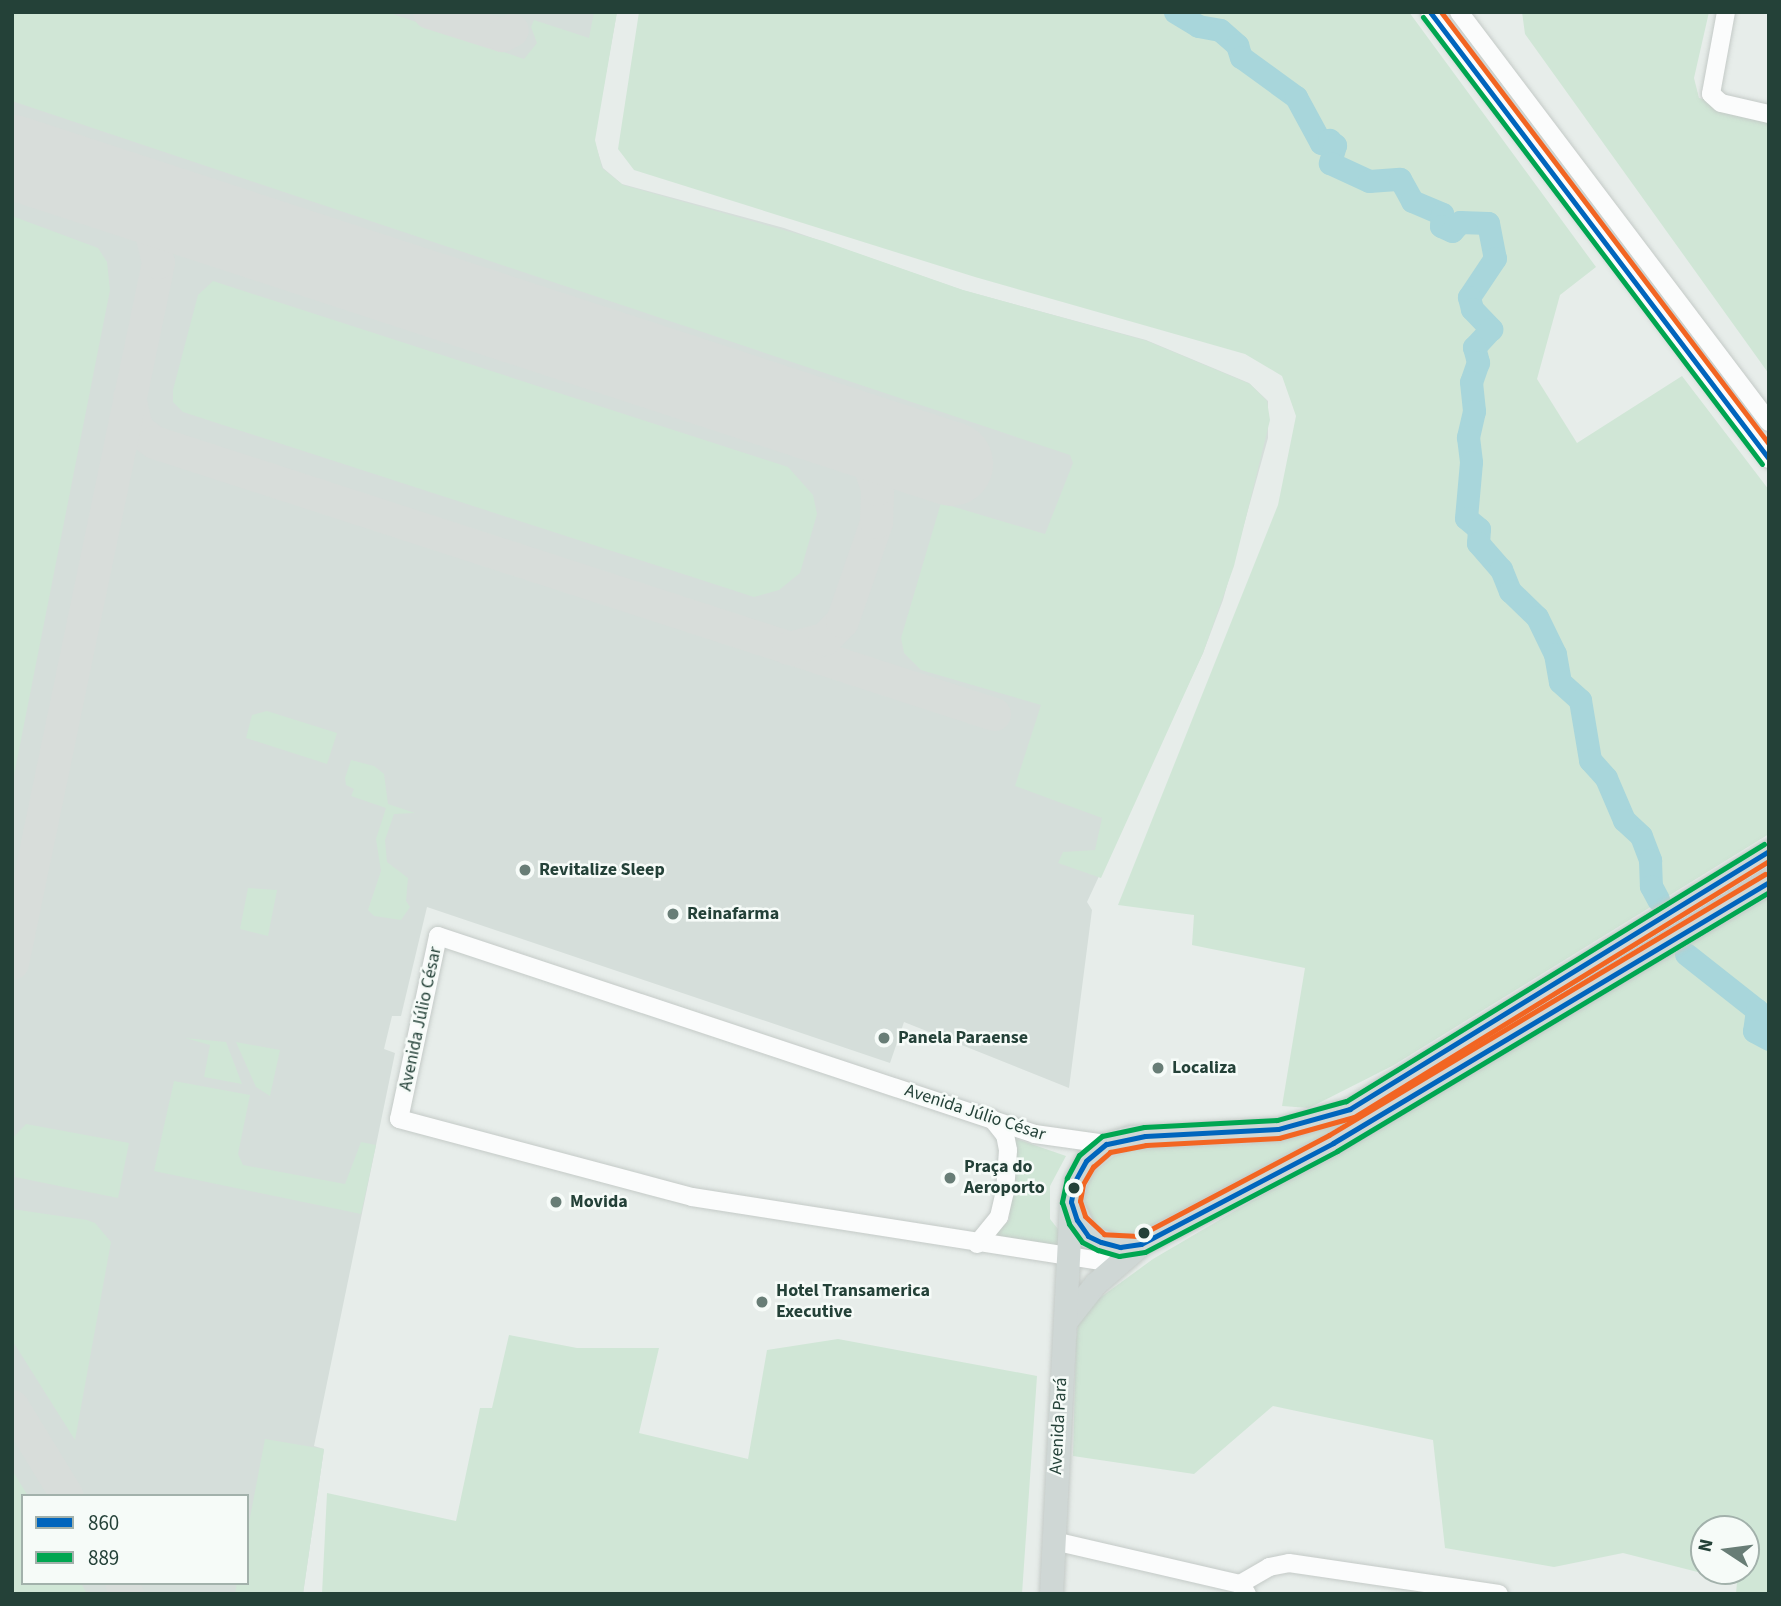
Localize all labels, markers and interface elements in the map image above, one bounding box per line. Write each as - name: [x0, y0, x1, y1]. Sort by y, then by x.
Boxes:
- place label: Revitalize Sleep: [539, 859, 665, 881]
- marker: Revitalize Sleep: [517, 862, 533, 878]
- place label: Reinafarma: [687, 903, 779, 925]
- marker: Reinafarma: [665, 906, 681, 922]
- street label: Avenida Júlio César: [395, 945, 447, 1093]
- place label: Panela Paraense: [898, 1027, 1028, 1049]
- marker: Panela Paraense: [876, 1030, 892, 1046]
- place label: Localiza: [1172, 1057, 1236, 1079]
- marker: Localiza: [1150, 1060, 1166, 1076]
- street label: Avenida Júlio César: [902, 1080, 1048, 1146]
- place label: Praça do Aeroporto: [964, 1157, 1045, 1200]
- marker: Praça do Aeroporto: [942, 1170, 958, 1186]
- unlabelled marker: [1067, 1181, 1081, 1195]
- place label: Movida: [570, 1191, 628, 1213]
- marker: Movida: [548, 1194, 564, 1210]
- unlabelled marker: [1137, 1226, 1151, 1240]
- place label: Hotel Transamerica Executive: [776, 1281, 930, 1324]
- marker: Hotel Transamerica Executive: [754, 1294, 770, 1310]
- street label: Avenida Pará: [1046, 1377, 1072, 1475]
- legend: [21, 1494, 248, 1585]
- text: 860: [88, 1508, 119, 1538]
- north arrow: [1690, 1515, 1760, 1585]
- text: N: [1691, 1536, 1721, 1555]
- text: 889: [88, 1543, 119, 1573]

